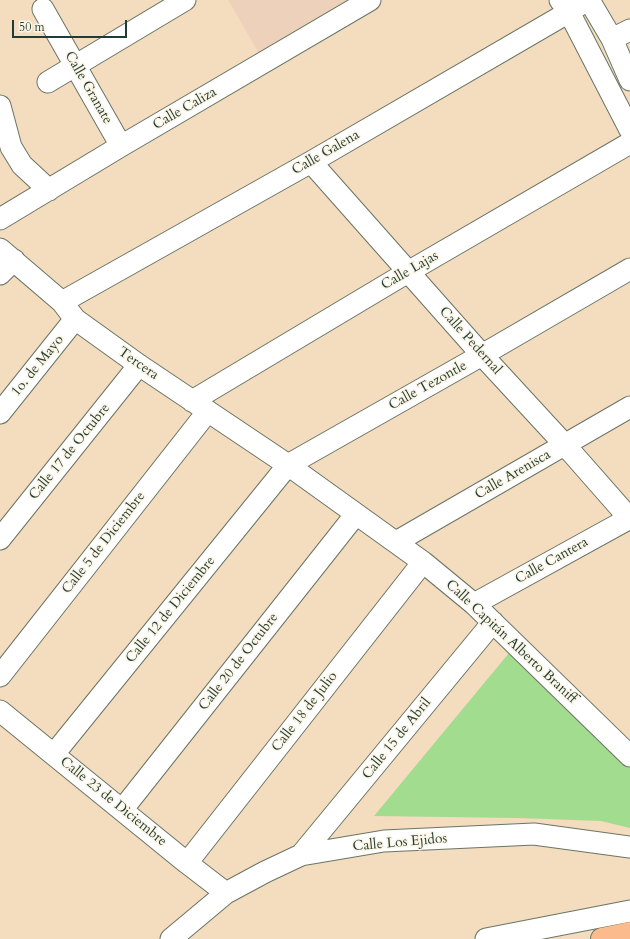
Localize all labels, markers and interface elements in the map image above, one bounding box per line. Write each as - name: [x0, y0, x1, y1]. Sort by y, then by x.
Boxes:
- scale bar: [14, 12, 129, 38]
- text: 50 m: [19, 19, 45, 35]
- street label: Calle Granate: [60, 49, 116, 127]
- street label: Calle Caliza: [150, 84, 220, 134]
- street label: Calle Galena: [289, 127, 363, 179]
- street label: Calle Lajas: [378, 248, 442, 294]
- street label: Calle Pedernal: [435, 304, 505, 378]
- street label: 1o. de Mayo: [8, 332, 68, 400]
- street label: Tercera: [114, 344, 162, 384]
- street label: Calle Tezontle: [386, 358, 470, 414]
- street label: Calle 17 de Octubre: [26, 400, 114, 504]
- street label: Calle Arenisca: [472, 447, 554, 503]
- street label: Calle 5 de Diciembre: [59, 488, 149, 598]
- street label: Calle Cantera: [513, 534, 591, 588]
- street label: Calle 12 de Diciembre: [123, 553, 219, 667]
- street label: Calle Capitán Alberto Braniff: [442, 577, 580, 707]
- street label: Calle 20 de Octubre: [196, 610, 282, 714]
- street label: Calle 18 de Julio: [268, 669, 342, 755]
- street label: Calle 15 de Abril: [359, 695, 435, 783]
- street label: Calle 23 de Diciembre: [56, 754, 170, 850]
- street label: Calle Los Ejidos: [352, 831, 448, 855]

